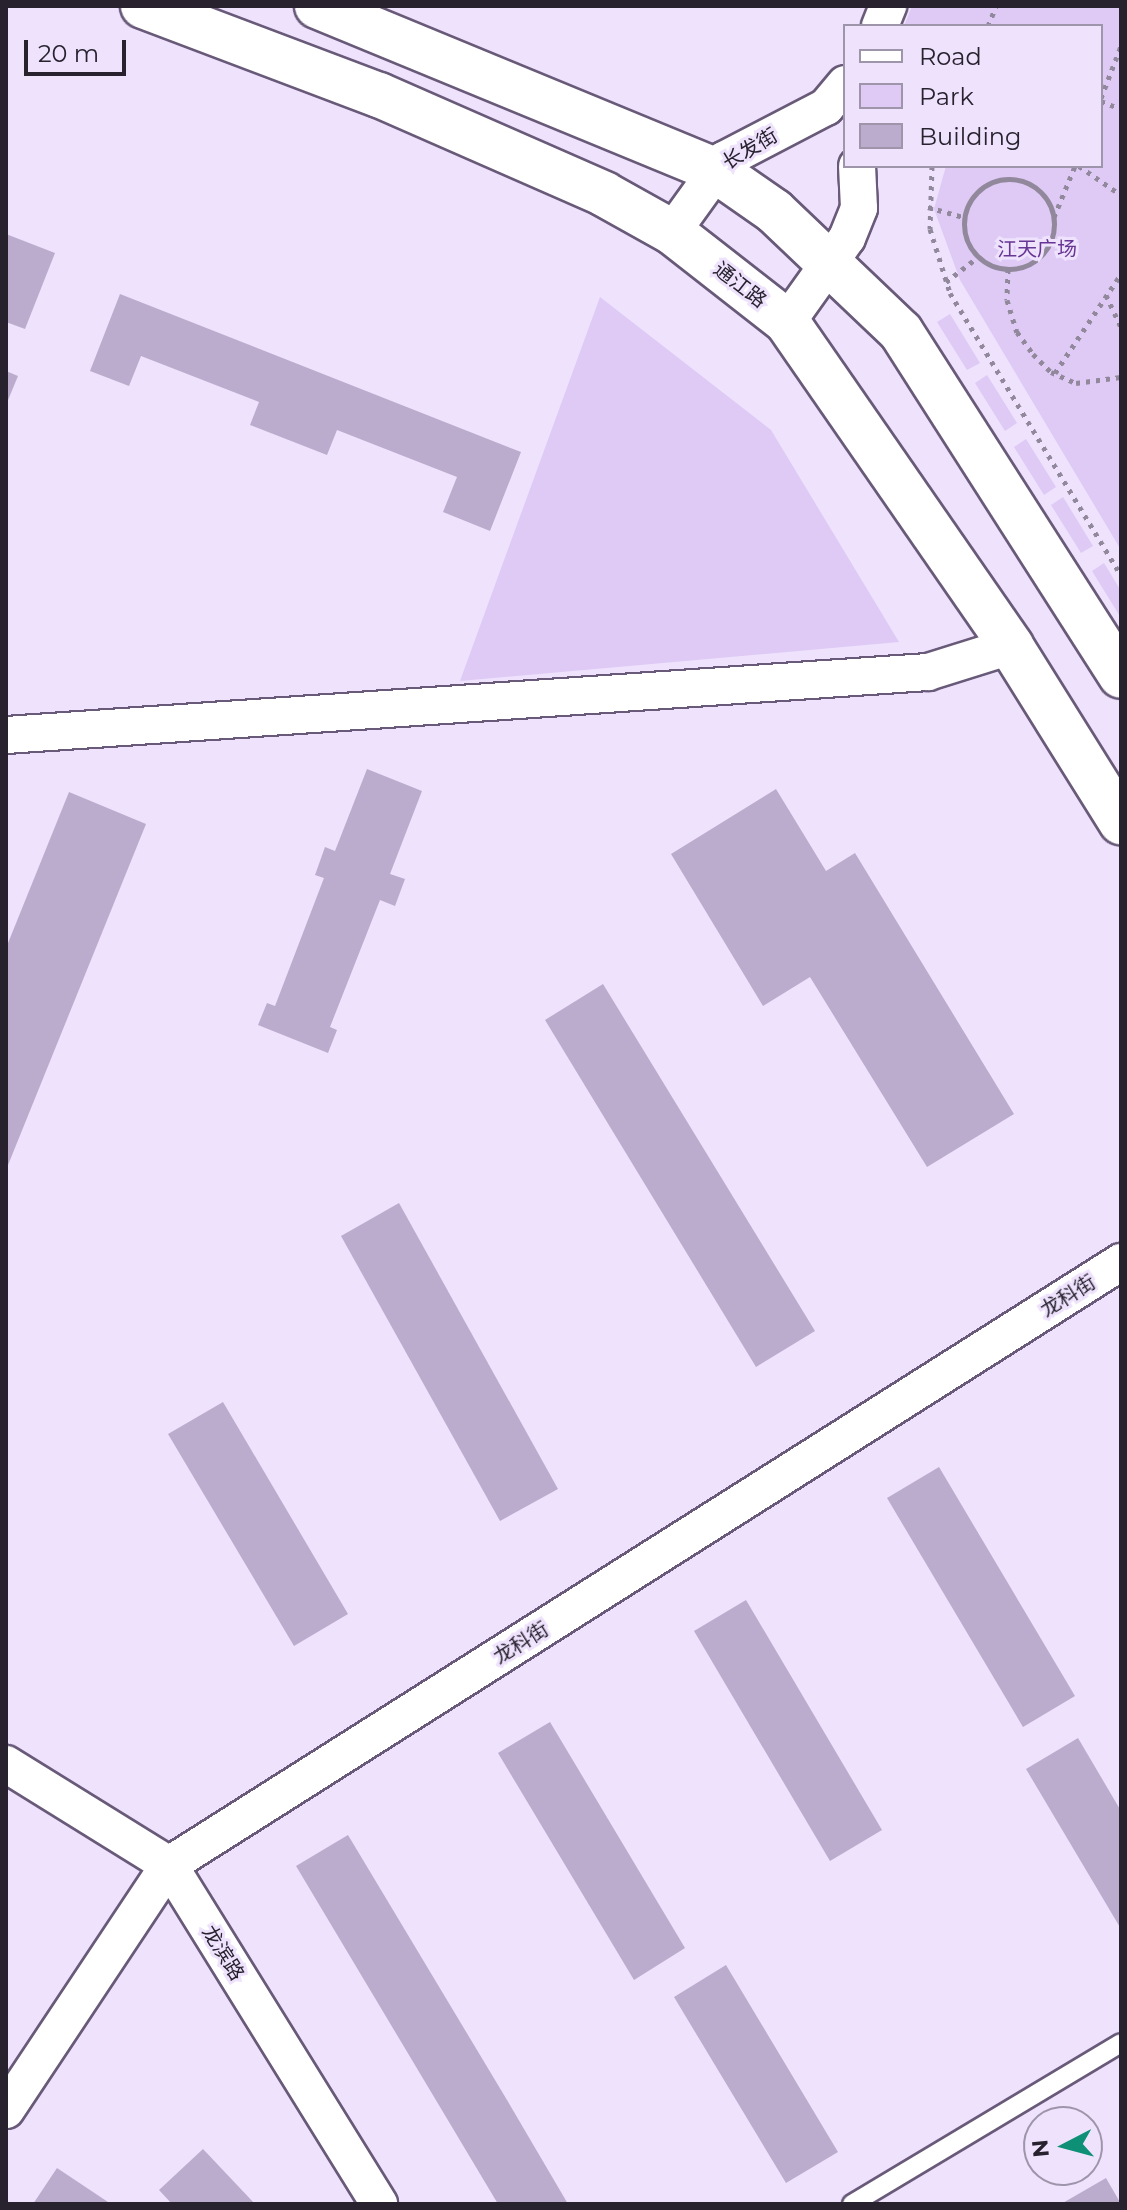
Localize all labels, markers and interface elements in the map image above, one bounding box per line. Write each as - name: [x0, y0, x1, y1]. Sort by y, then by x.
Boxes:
- scale bar: [28, 24, 130, 74]
- legend: [843, 24, 1103, 168]
- text: 20 m: [38, 39, 99, 68]
- text: Road: [919, 42, 982, 71]
- text: Park: [919, 82, 974, 111]
- text: Building: [919, 122, 1022, 151]
- street label: 长发街: [718, 123, 782, 175]
- park label: 江天广场: [997, 237, 1077, 261]
- street label: 通江路: [709, 257, 771, 313]
- street label: 龙科街: [1036, 1270, 1100, 1322]
- street label: 龙科街: [489, 1617, 553, 1669]
- street label: 龙滨路: [197, 1921, 249, 1985]
- north arrow: [1023, 2106, 1103, 2186]
- text: N: [1026, 2138, 1055, 2159]

